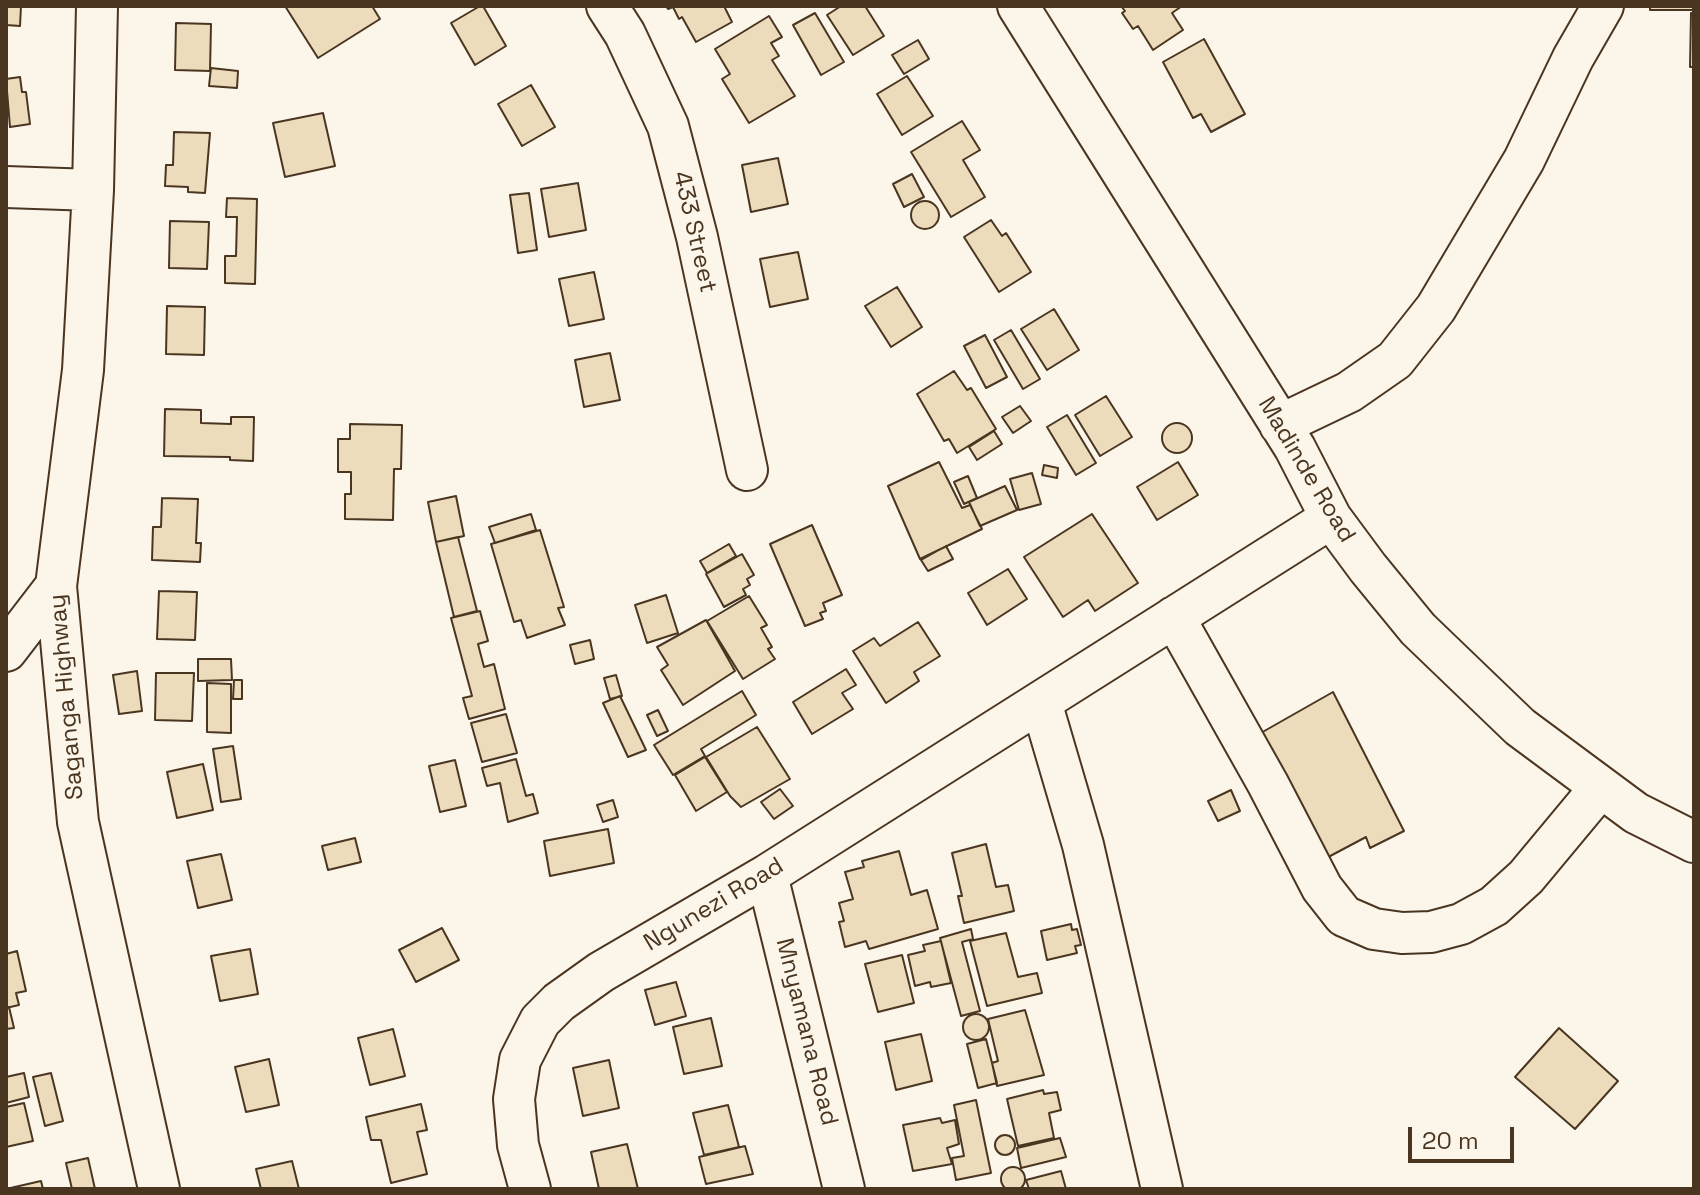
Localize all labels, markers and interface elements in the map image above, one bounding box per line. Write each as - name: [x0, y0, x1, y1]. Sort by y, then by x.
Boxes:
- street label: 433 Street: [666, 169, 722, 295]
- street label: Madinde Road: [1251, 392, 1361, 548]
- street label: Saganga Highway: [44, 593, 90, 801]
- street label: Ngunezi Road: [639, 852, 789, 958]
- street label: Mnyamana Road: [769, 935, 843, 1129]
- scale bar: [1412, 1111, 1518, 1161]
- text: 20 m: [1422, 1125, 1479, 1156]

